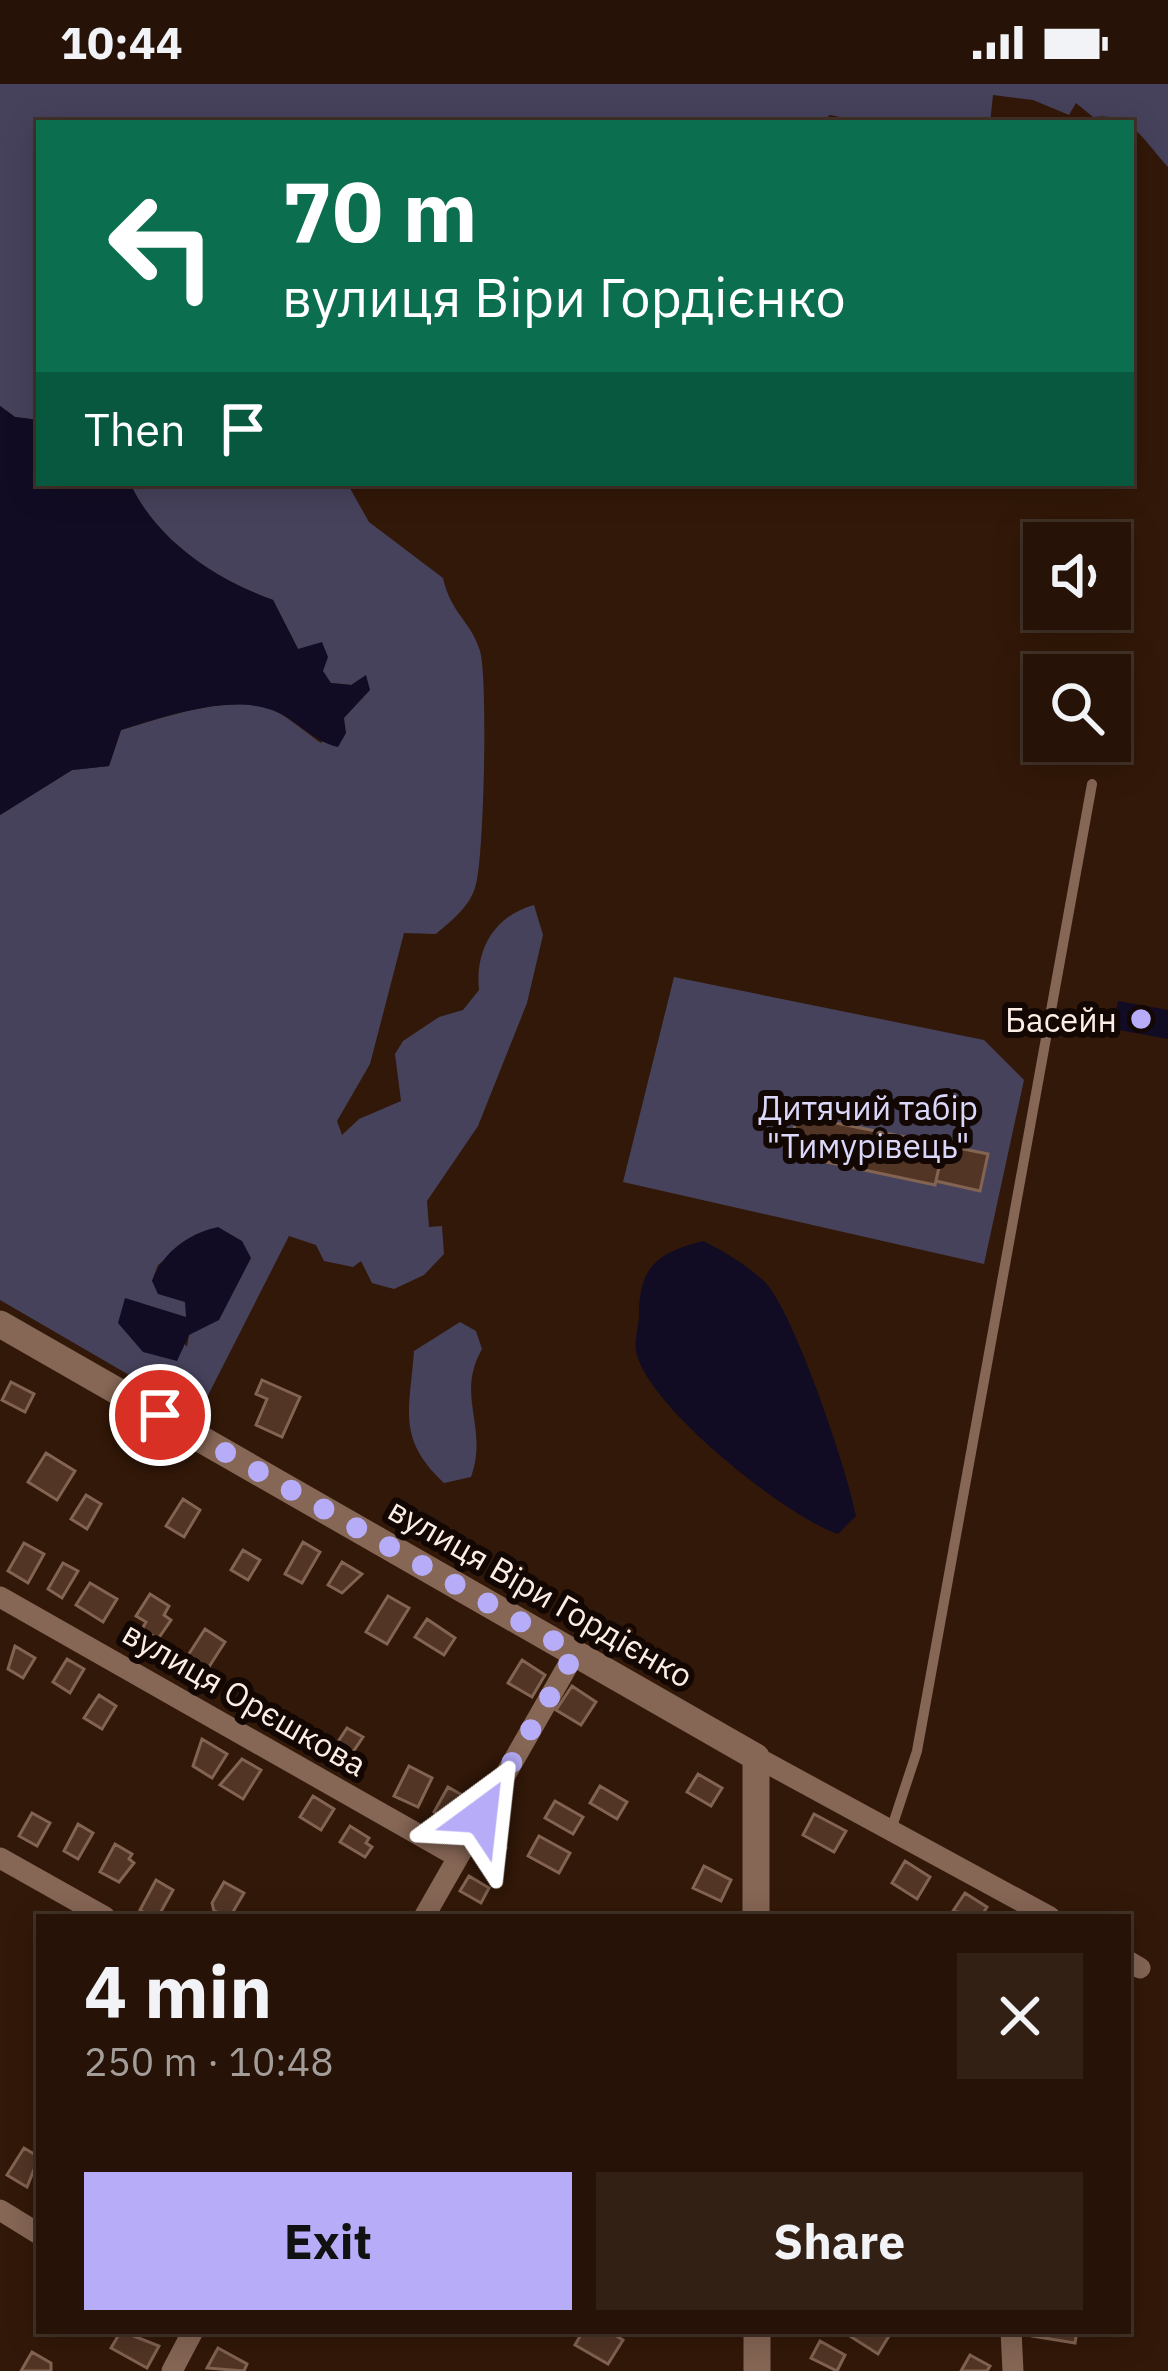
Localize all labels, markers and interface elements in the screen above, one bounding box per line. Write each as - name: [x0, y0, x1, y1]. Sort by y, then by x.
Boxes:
- text: 10:44: [60, 13, 183, 71]
- text: 70 m: [282, 156, 478, 265]
- icon: left: [84, 168, 240, 324]
- text: вулиця Віри Гордієнко: [282, 262, 846, 332]
- icon: arrive: [210, 396, 276, 462]
- text: Then: [84, 400, 186, 458]
- map controls: [1023, 522, 1131, 762]
- button: sound: [1023, 522, 1131, 630]
- button: search: [1023, 654, 1131, 762]
- place label: Басейн: [1005, 998, 1117, 1041]
- marker: Басейн: [1128, 1006, 1154, 1032]
- park label: Дитячий табір "Тимурівець": [758, 1086, 978, 1167]
- pin: [109, 1364, 211, 1466]
- icon: arrive: [127, 1382, 193, 1448]
- street label: вулиця Віри Гордієнко: [381, 1487, 701, 1697]
- street label: вулиця Орєшкова: [115, 1611, 375, 1785]
- position arrow: [418, 1753, 544, 1879]
- text: 4 min: [84, 1944, 272, 2038]
- button: close: [957, 1953, 1083, 2079]
- text: 250 m · 10:48: [84, 2036, 334, 2087]
- button: Exit: [84, 2172, 572, 2310]
- button: Share: [596, 2172, 1083, 2310]

